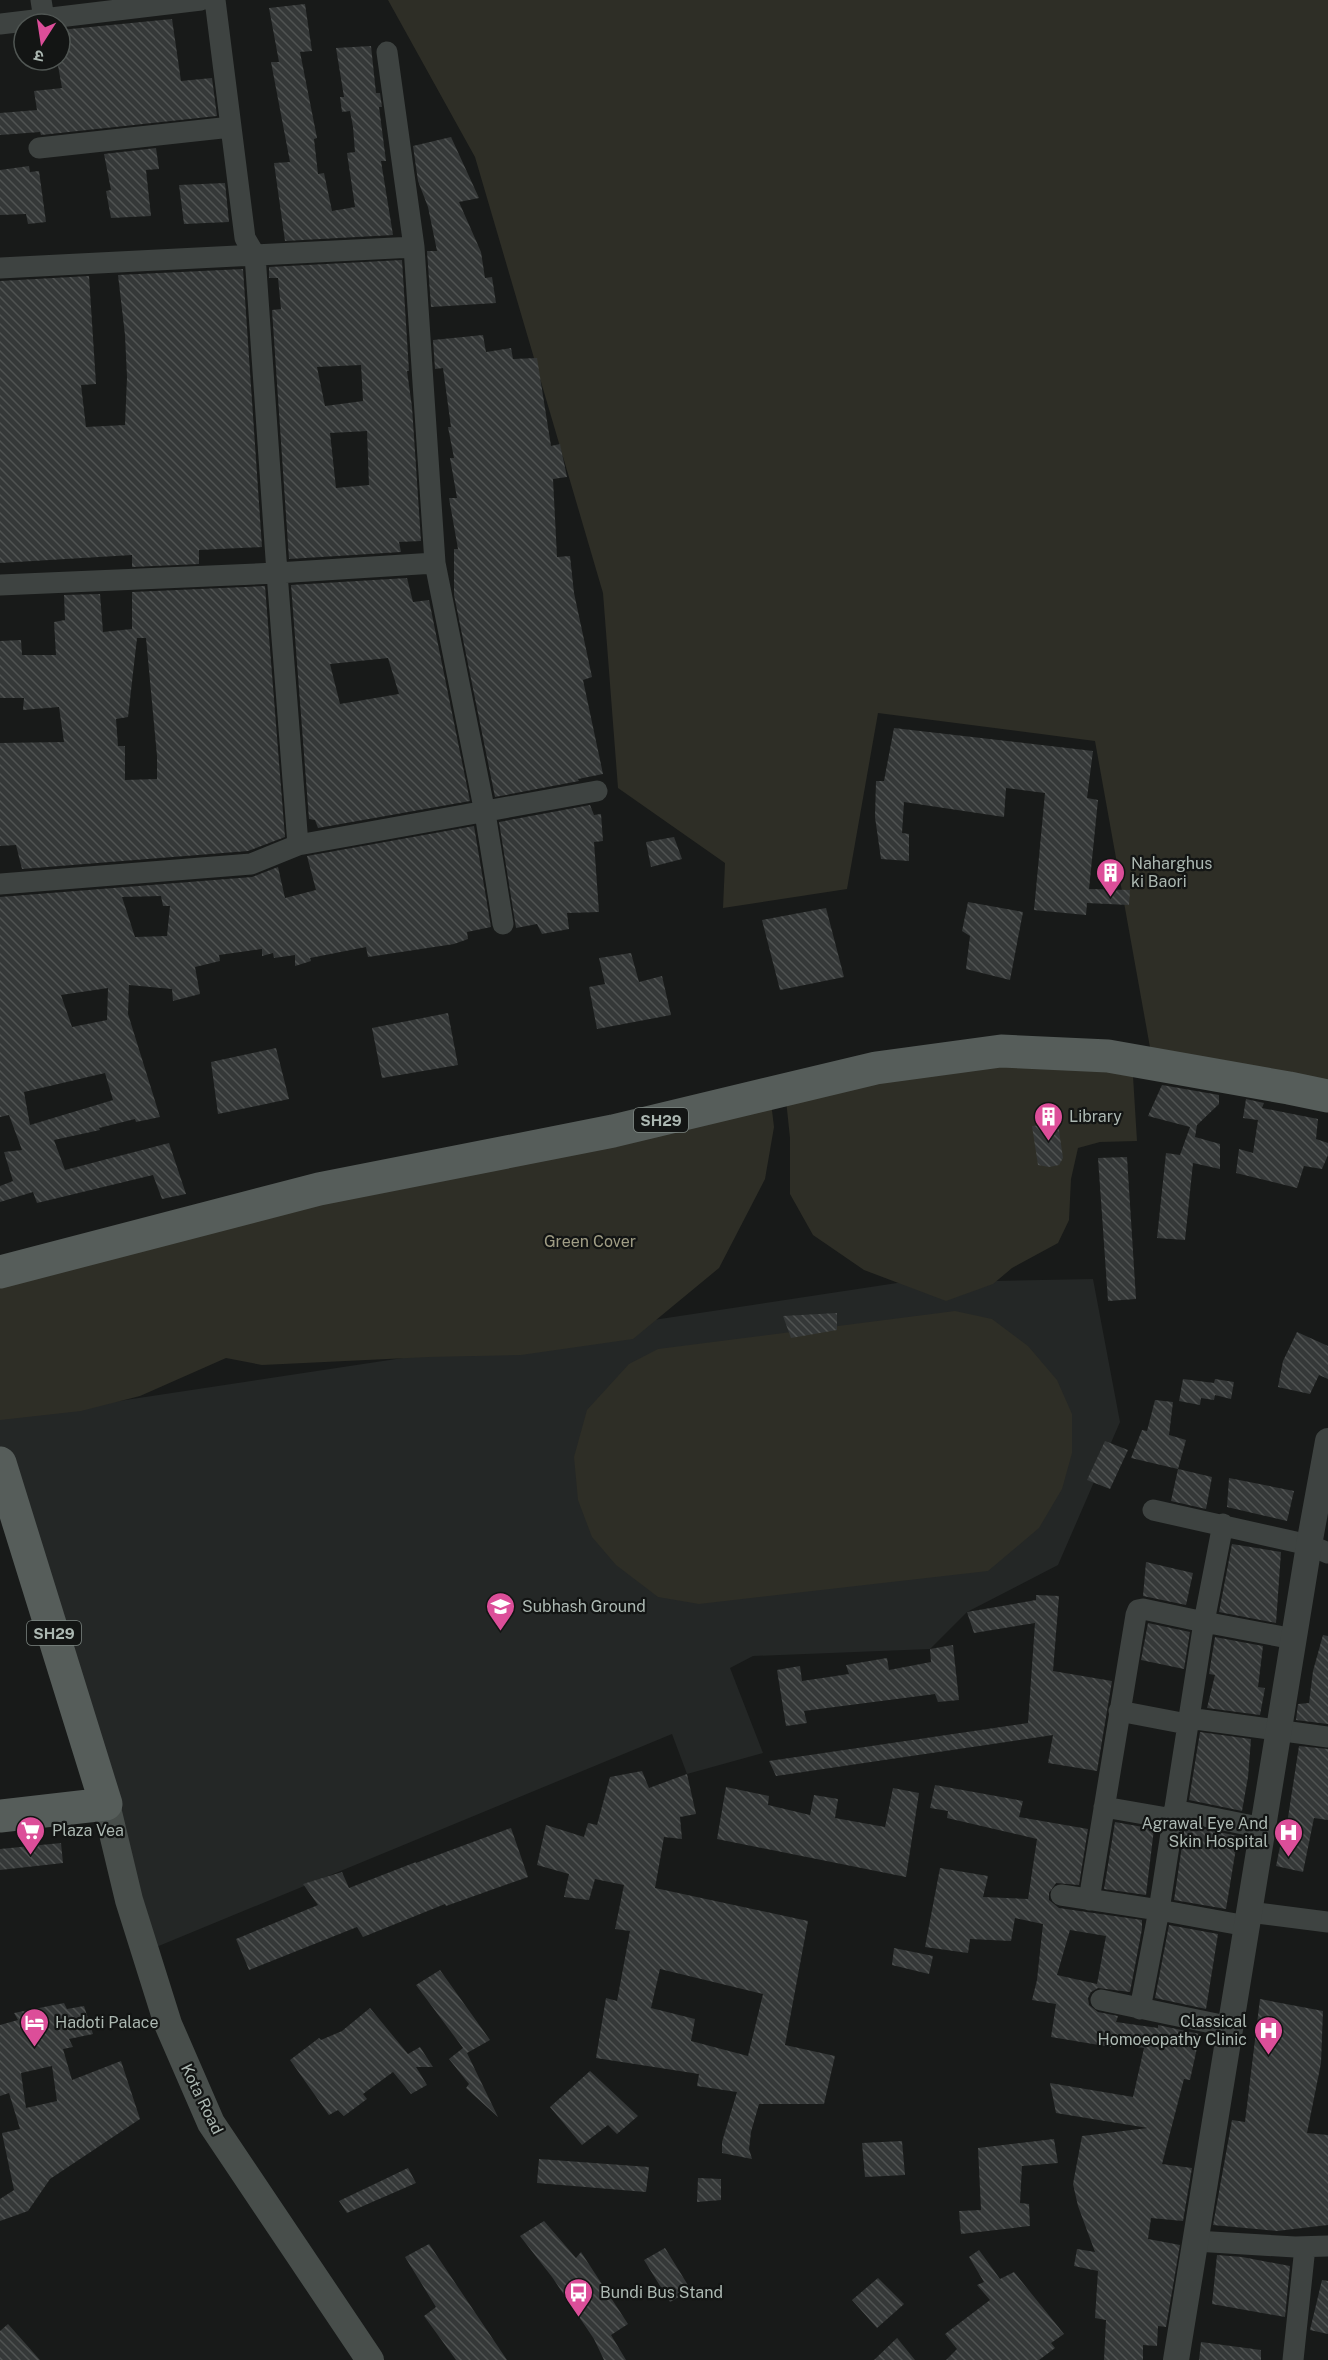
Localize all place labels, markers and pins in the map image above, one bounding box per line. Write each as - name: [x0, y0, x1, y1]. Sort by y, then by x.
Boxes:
- place label: Naharghus ki Baori: [1131, 854, 1212, 891]
- building icon: Naharghus ki Baori: [1094, 856, 1126, 898]
- building icon: Library: [1032, 1100, 1064, 1142]
- place label: Library: [1069, 1107, 1122, 1126]
- school or university icon: Subhash Ground: [485, 1590, 517, 1632]
- place label: Subhash Ground: [522, 1597, 646, 1616]
- supermarket icon: Plaza Vea: [15, 1814, 47, 1856]
- place label: Agrawal Eye And Skin Hospital: [1141, 1814, 1268, 1851]
- hospital icon: Agrawal Eye And Skin Hospital: [1273, 1816, 1305, 1858]
- place label: Plaza Vea: [52, 1821, 124, 1840]
- hotel icon: Hadoti Palace: [18, 2006, 50, 2048]
- place label: Classical Homoeopathy Clinic: [1098, 2012, 1247, 2049]
- place label: Hadoti Palace: [55, 2013, 159, 2032]
- hospital icon: Classical Homoeopathy Clinic: [1252, 2014, 1284, 2056]
- bus stop icon: Bundi Bus Stand: [563, 2276, 595, 2318]
- place label: Bundi Bus Stand: [600, 2283, 723, 2302]

